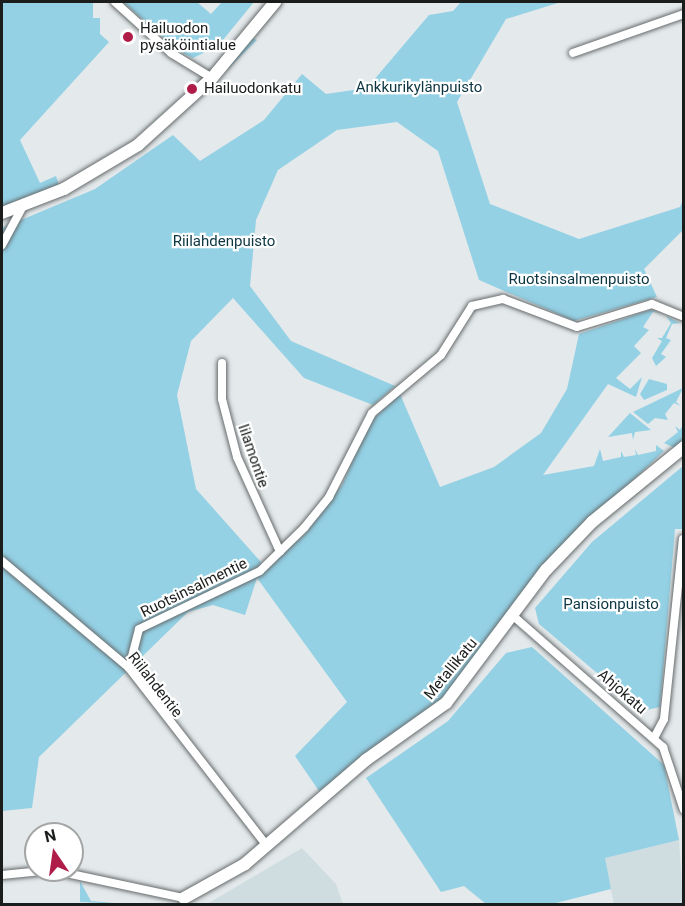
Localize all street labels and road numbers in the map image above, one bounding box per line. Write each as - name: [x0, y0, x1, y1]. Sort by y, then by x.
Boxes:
- street label: Iilamontie: [234, 422, 272, 490]
- street label: Ruotsinsalmentie: [138, 554, 250, 622]
- street label: Metallikatu: [421, 635, 481, 703]
- street label: Riilahdentie: [124, 649, 186, 721]
- street label: Ahjokatu: [594, 666, 650, 718]

